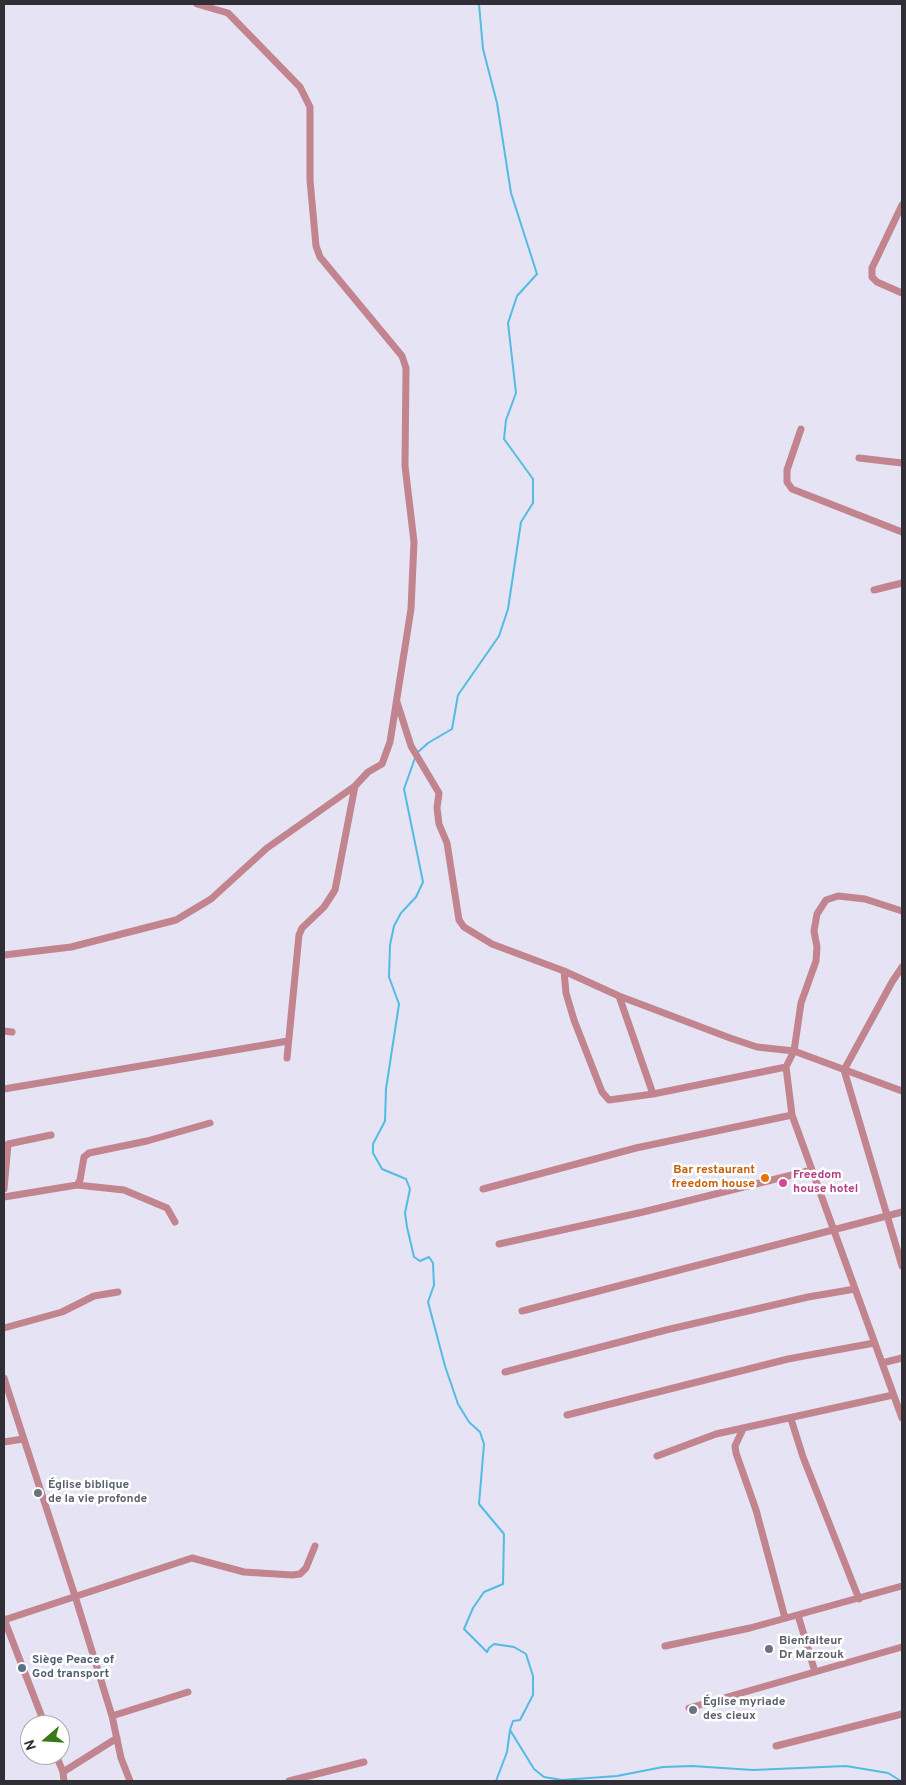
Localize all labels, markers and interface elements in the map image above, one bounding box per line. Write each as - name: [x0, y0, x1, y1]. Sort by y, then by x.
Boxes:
- place label: Bar restaurant freedom house: [672, 1164, 755, 1192]
- place label: Freedom house hotel: [793, 1169, 858, 1197]
- marker: Bar restaurant freedom house: [759, 1172, 771, 1184]
- marker: Freedom house hotel: [777, 1177, 789, 1189]
- place label: Église biblique de la vie profonde: [48, 1479, 147, 1507]
- marker: Église biblique de la vie profonde: [32, 1487, 44, 1499]
- place label: Bienfaiteur Dr Marzouk: [779, 1635, 844, 1663]
- marker: Bienfaiteur Dr Marzouk: [763, 1643, 775, 1655]
- place label: Siège Peace of God transport: [32, 1654, 114, 1682]
- marker: Siège Peace of God transport: [16, 1662, 28, 1674]
- place label: Église myriade des cieux: [703, 1696, 785, 1724]
- marker: Église myriade des cieux: [687, 1704, 699, 1716]
- north arrow: [20, 1715, 70, 1765]
- text: N: [22, 1737, 41, 1752]

